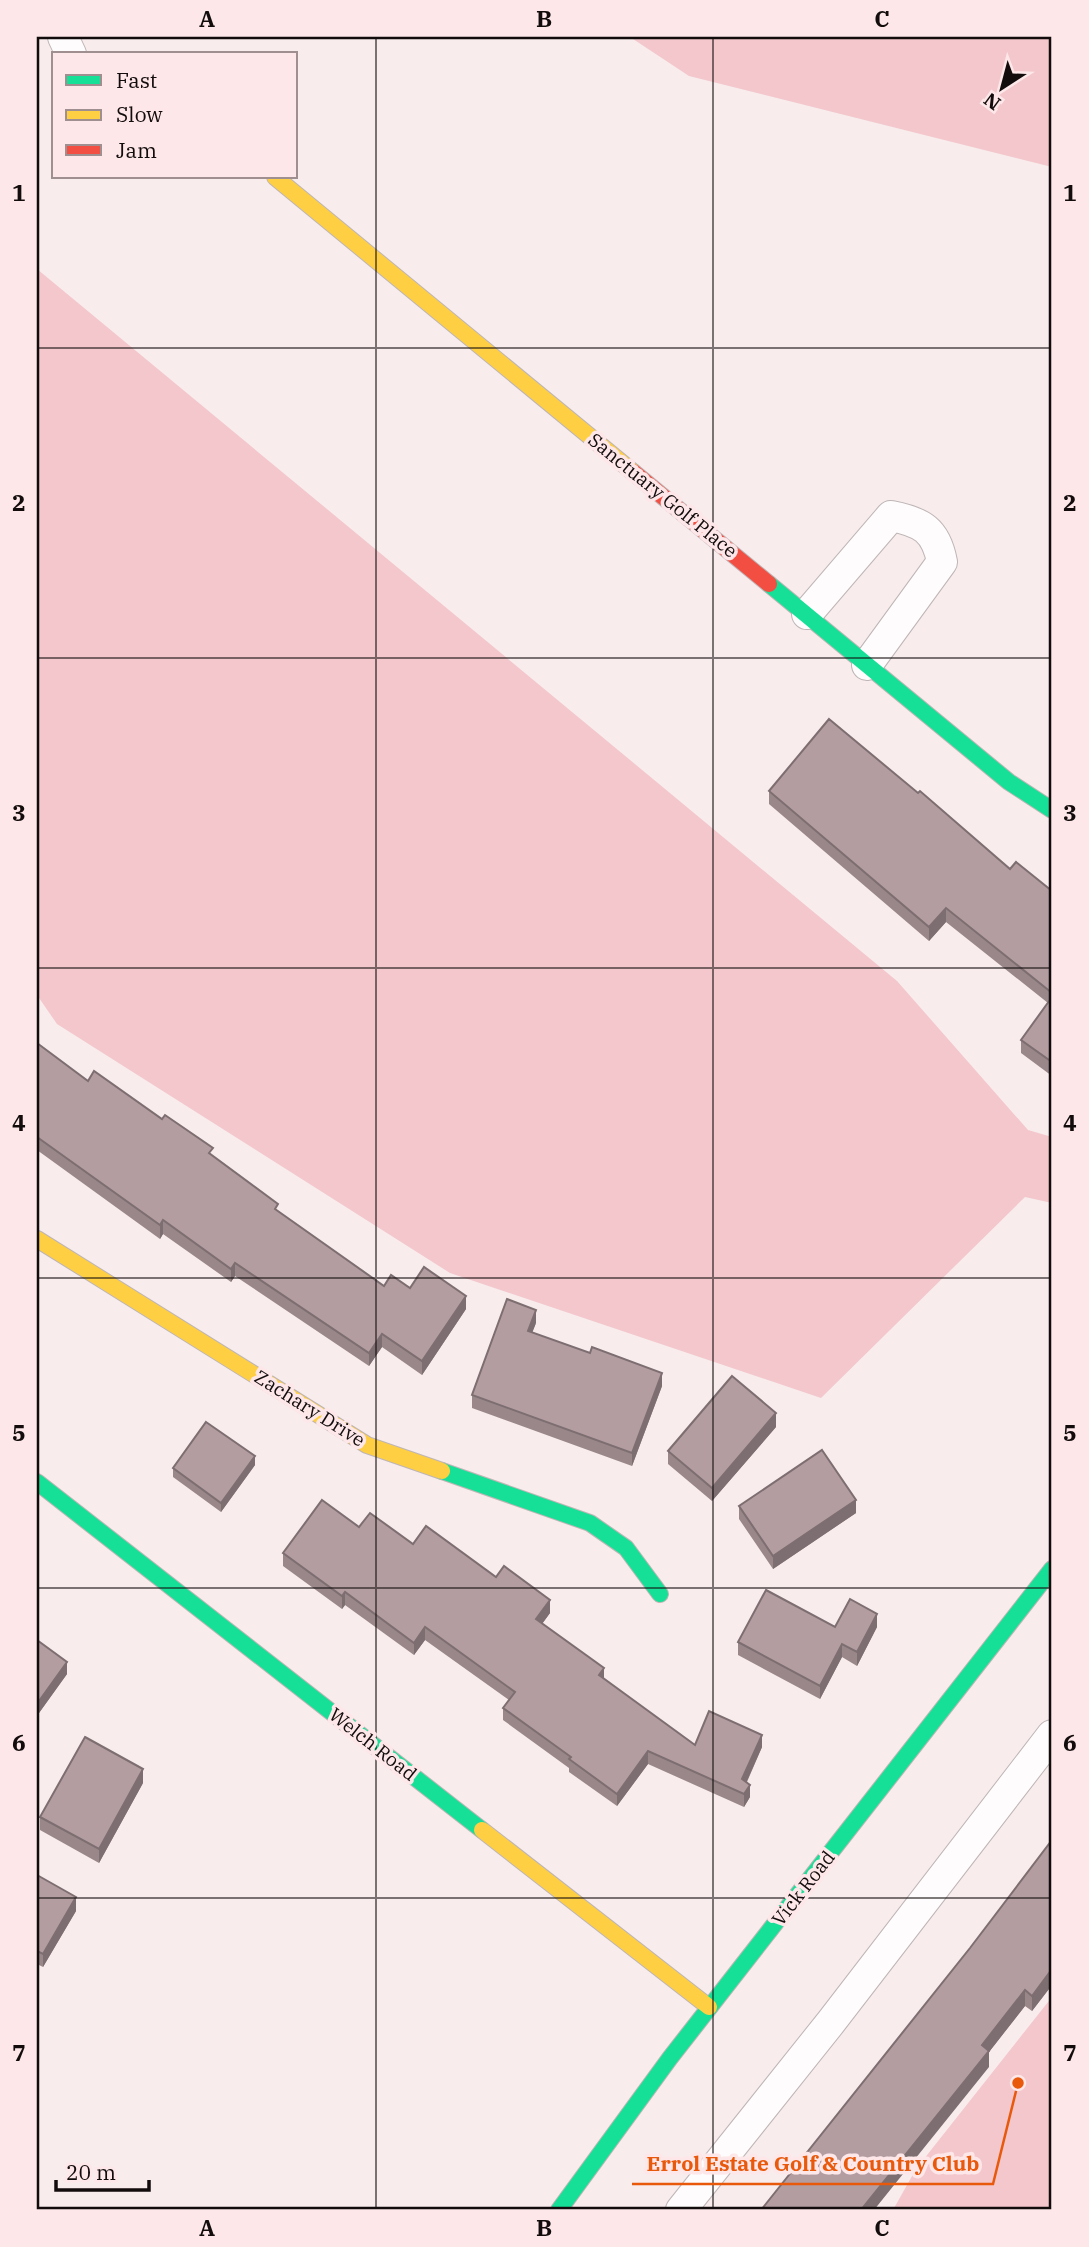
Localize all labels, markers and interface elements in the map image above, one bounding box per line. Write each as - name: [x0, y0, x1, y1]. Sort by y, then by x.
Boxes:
- text: A: [199, 3, 215, 33]
- text: B: [536, 3, 552, 33]
- text: C: [874, 3, 890, 33]
- legend: [52, 52, 298, 178]
- north arrow: [967, 52, 1036, 122]
- text: Fast: [116, 66, 157, 94]
- text: N: [979, 88, 1005, 116]
- text: Slow: [116, 100, 163, 128]
- text: Jam: [116, 136, 157, 164]
- text: 1: [12, 177, 26, 207]
- text: 1: [1063, 177, 1077, 207]
- street label: Sanctuary Golf Place: [584, 428, 742, 562]
- text: 2: [12, 487, 26, 517]
- text: 2: [1063, 487, 1077, 517]
- text: 3: [12, 797, 26, 827]
- text: 3: [1063, 797, 1077, 827]
- text: 4: [12, 1107, 26, 1137]
- text: 4: [1063, 1107, 1077, 1137]
- street label: Zachary Drive: [250, 1364, 370, 1452]
- text: 5: [12, 1417, 26, 1447]
- text: 5: [1063, 1417, 1077, 1447]
- street label: Welch Road: [324, 1702, 422, 1786]
- text: 6: [12, 1727, 26, 1757]
- text: 6: [1063, 1727, 1077, 1757]
- street label: Vick Road: [766, 1846, 840, 1930]
- text: 7: [12, 2037, 26, 2067]
- text: 7: [1063, 2037, 1077, 2067]
- callout: Errol Estate Golf & Country Club: [632, 2142, 993, 2184]
- scale bar: [56, 2149, 149, 2193]
- text: Errol Estate Golf & Country Club: [647, 2149, 979, 2177]
- text: 20 m: [66, 2158, 116, 2186]
- text: A: [199, 2212, 215, 2242]
- text: B: [536, 2212, 552, 2242]
- text: C: [874, 2212, 890, 2242]

